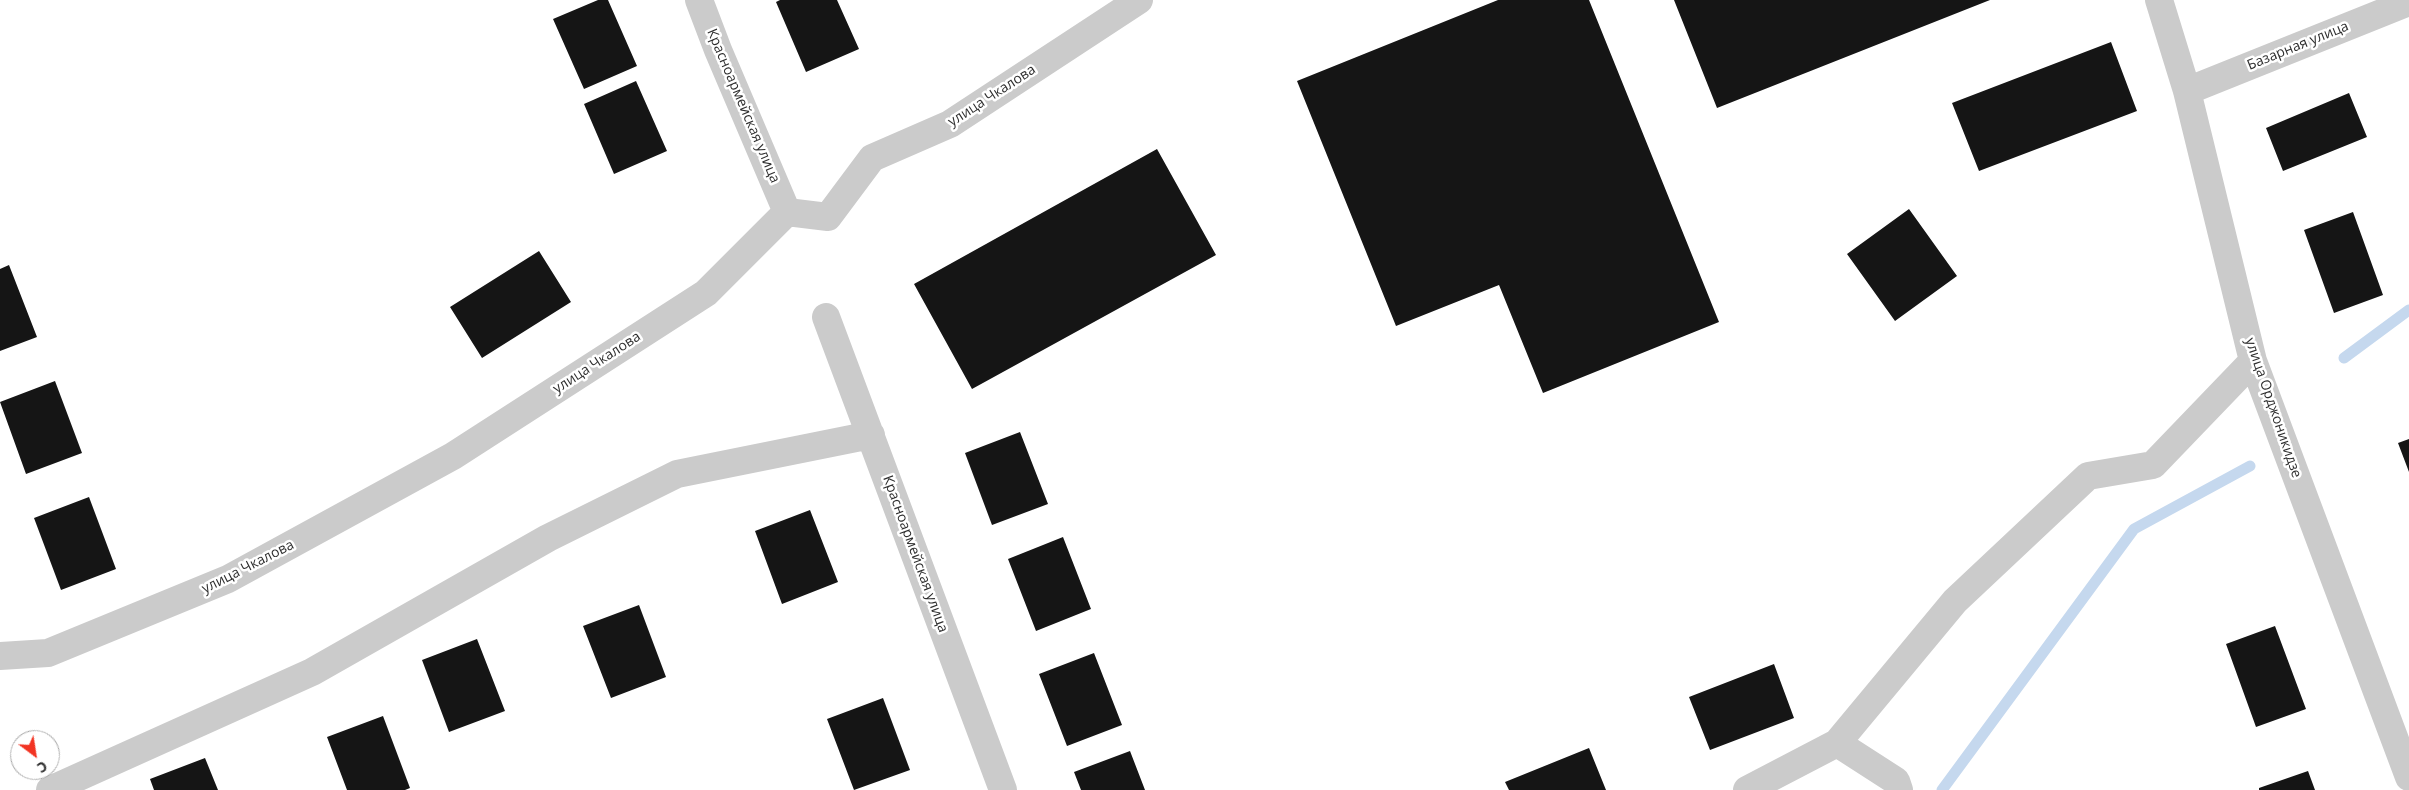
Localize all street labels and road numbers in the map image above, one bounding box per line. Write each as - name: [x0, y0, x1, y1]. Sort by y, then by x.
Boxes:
- street label: Базарная улица: [2245, 18, 2351, 74]
- street label: Красноармейская улица: [703, 26, 783, 186]
- street label: улица Чкалова: [945, 61, 1039, 131]
- street label: улица Чкалова: [550, 328, 644, 398]
- street label: улица Орджоникидзе: [2241, 336, 2305, 480]
- street label: Красноармейская улица: [879, 473, 951, 635]
- street label: улица Чкалова: [199, 537, 297, 597]

